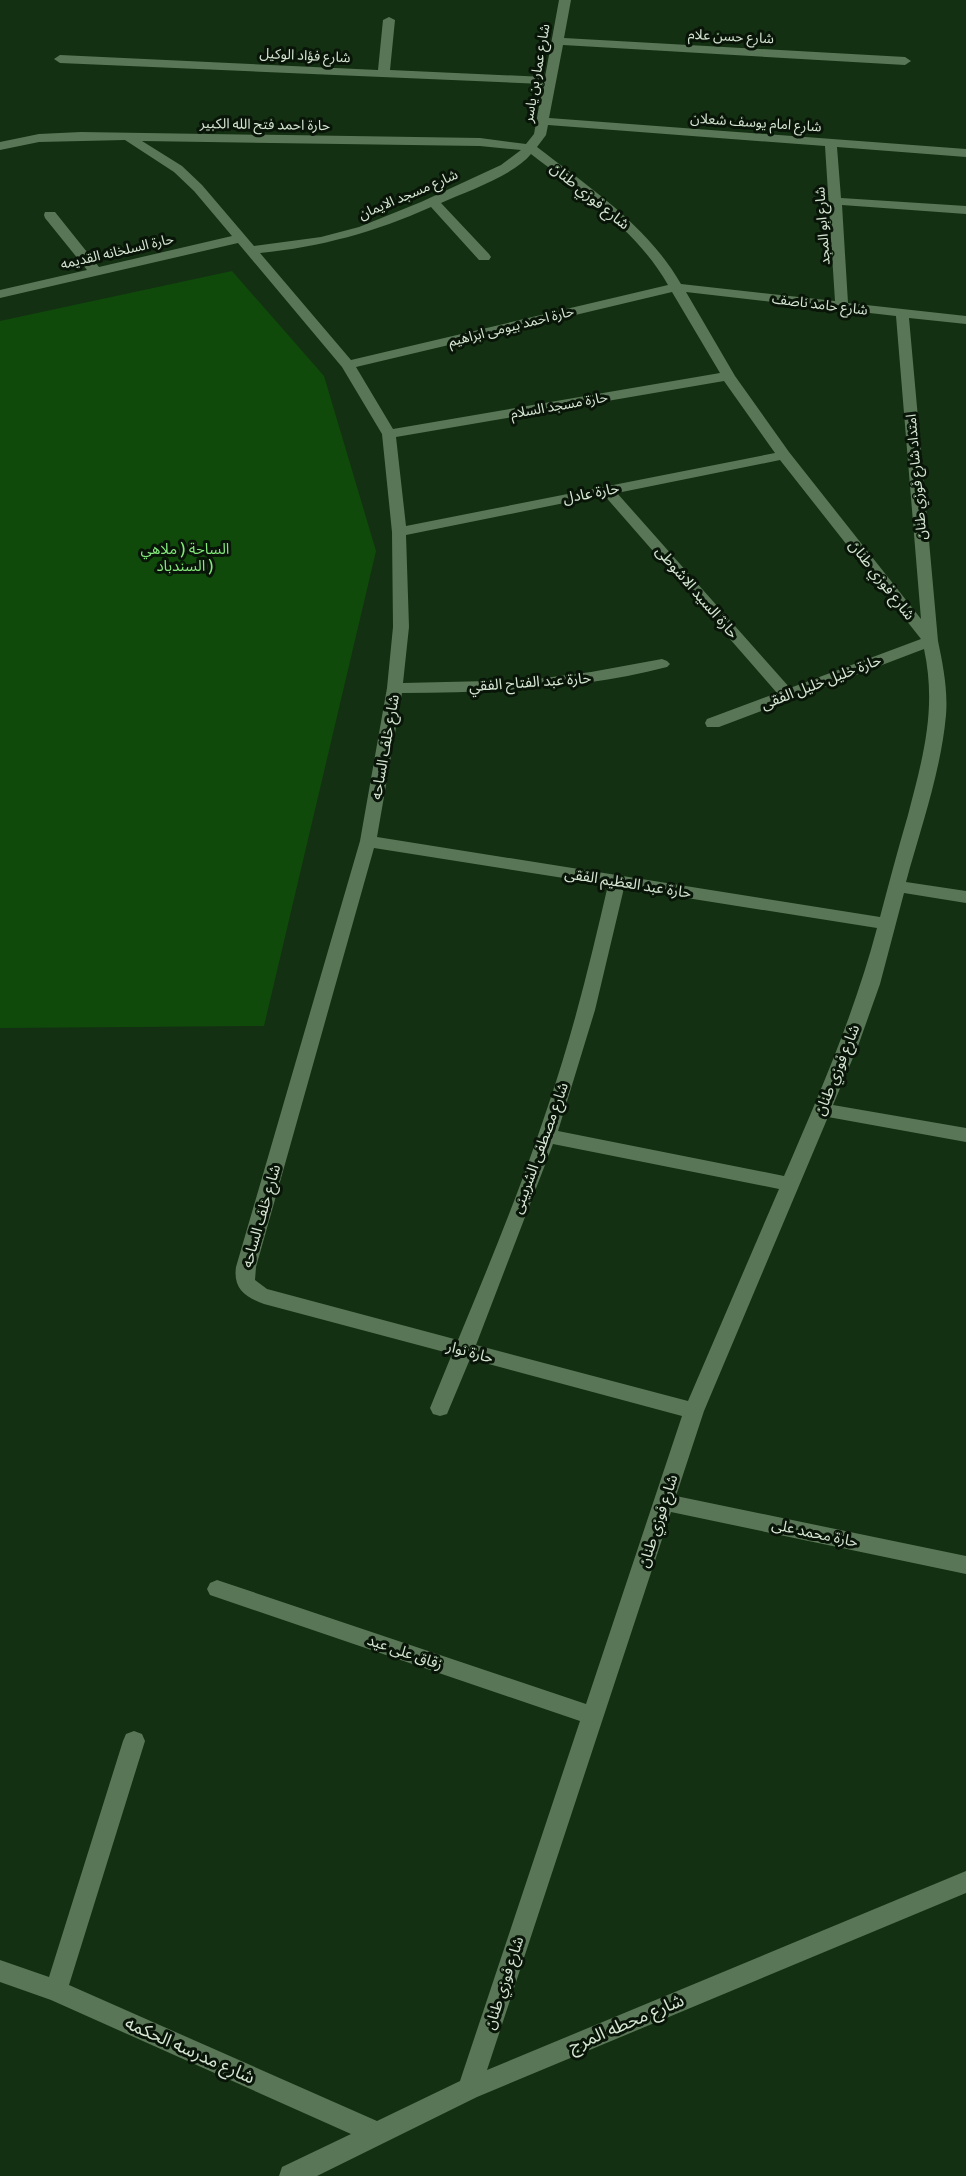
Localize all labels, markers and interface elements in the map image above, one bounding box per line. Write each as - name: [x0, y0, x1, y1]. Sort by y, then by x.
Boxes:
- street label: شارع عمار بن ياسر: [519, 23, 555, 125]
- street label: شارع حسن علام: [687, 26, 774, 49]
- street label: شارع فؤاد الوكيل: [259, 45, 351, 68]
- street label: شارع امام يوسف شعلان: [690, 109, 822, 138]
- street label: حارة احمد فتح الله الكبير: [199, 115, 330, 136]
- street label: شارع فوزي طنان: [545, 159, 633, 236]
- street label: شارع مسجد الايمان: [356, 166, 461, 225]
- street label: شارع ابو المجد: [811, 186, 836, 266]
- street label: حارة السلخانه القديمه: [59, 230, 175, 273]
- street label: شارع حامد ناصف: [771, 290, 869, 321]
- street label: حارة احمد بيومى ابراهيم: [447, 303, 576, 352]
- street label: حارة مسجد السلام: [509, 389, 609, 424]
- street label: امتداد شارع فوزي طنان: [903, 413, 933, 541]
- street label: حارة عادل: [561, 479, 621, 507]
- street label: شارع فوزي طنان: [843, 536, 919, 626]
- park label: الساحة ( ملاهي السندباد ): [141, 540, 229, 575]
- street label: حارة السيد الاشوطى: [652, 542, 742, 642]
- street label: حارة خليل خليل الفقى: [758, 651, 884, 713]
- street label: حارة عبد الفتاح الفقي: [468, 669, 592, 698]
- street label: شارع خلف الساحه: [367, 693, 406, 801]
- street label: حارة عبد العظيم الفقى: [563, 864, 693, 904]
- street label: شارع فوزي طنان: [811, 1022, 866, 1119]
- street label: شارع مصطفى الشربينى: [508, 1080, 575, 1217]
- street label: شارع خلف الساحه: [238, 1162, 287, 1270]
- street label: حارة نوار: [444, 1337, 496, 1367]
- street label: شارع فوزي طنان: [635, 1472, 684, 1571]
- street label: حارة محمد على: [770, 1515, 860, 1551]
- street label: زقاق على عيد: [365, 1631, 445, 1673]
- street label: شارع فوزي طنان: [481, 1934, 530, 2033]
- street label: شارع محطه المرج: [565, 1989, 688, 2060]
- street label: شارع مدرسه الحكمه: [121, 2012, 258, 2091]

